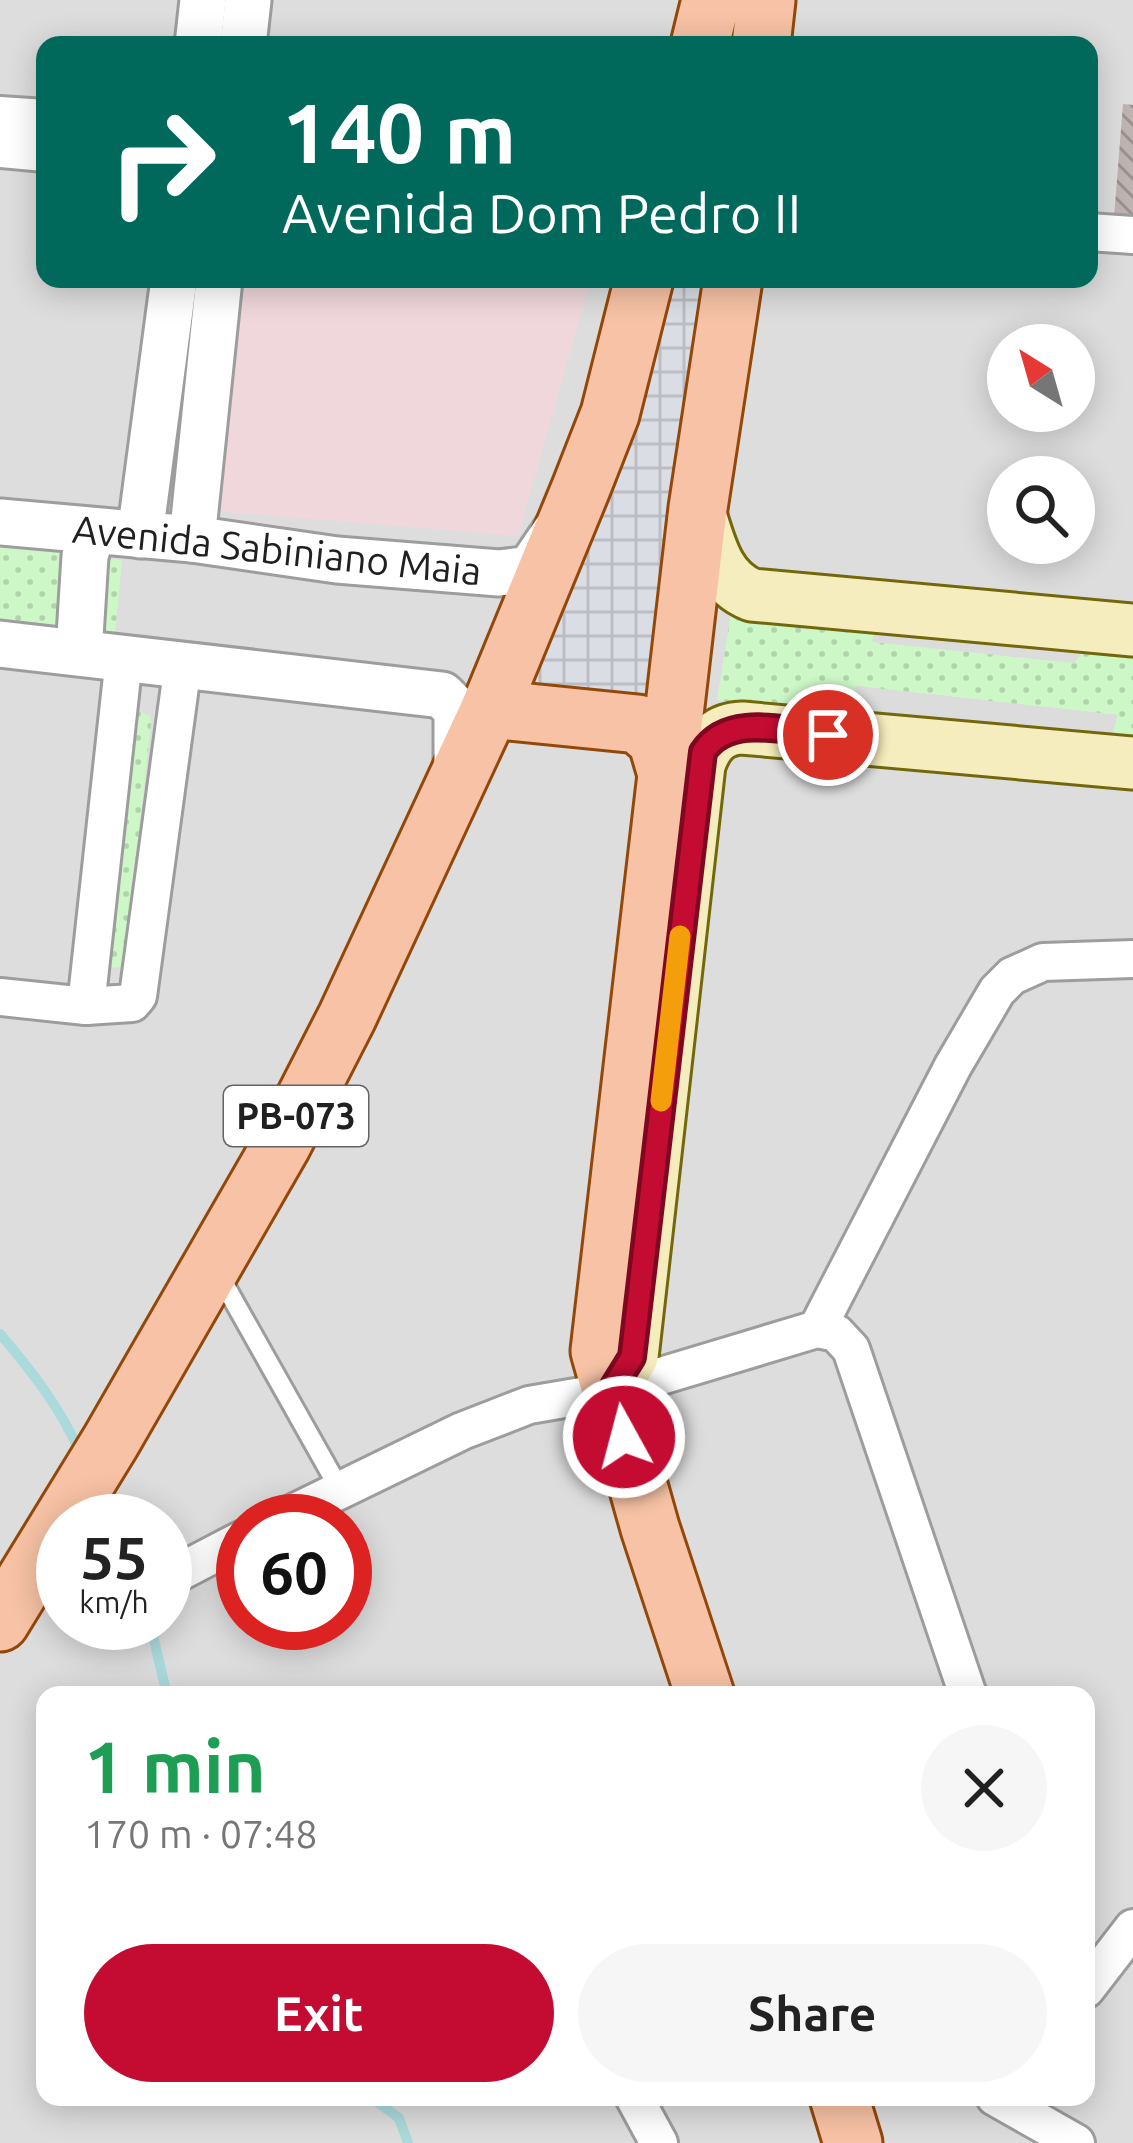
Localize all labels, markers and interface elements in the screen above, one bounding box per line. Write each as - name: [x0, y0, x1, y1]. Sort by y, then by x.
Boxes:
- icon: right: [84, 84, 240, 240]
- text: 140 m: [282, 85, 516, 179]
- text: Avenida Dom Pedro II: [282, 183, 801, 243]
- north arrow: [987, 324, 1095, 432]
- map controls: [987, 324, 1095, 564]
- button: search: [987, 456, 1095, 564]
- street label: Avenida Sabiniano Maia: [70, 507, 484, 592]
- pin: [777, 684, 879, 786]
- icon: arrive: [795, 702, 861, 768]
- road number: PB-073: [224, 1086, 368, 1146]
- position arrow: [561, 1374, 687, 1500]
- speed limit sign: 60: [216, 1494, 372, 1650]
- text: 55: [80, 1523, 148, 1590]
- text: km/h: [79, 1585, 149, 1619]
- button: close: [921, 1725, 1047, 1851]
- text: 1 min: [84, 1726, 266, 1807]
- text: 170 m · 07:48: [84, 1812, 318, 1855]
- button: Exit: [84, 1944, 554, 2082]
- button: Share: [578, 1944, 1047, 2082]

